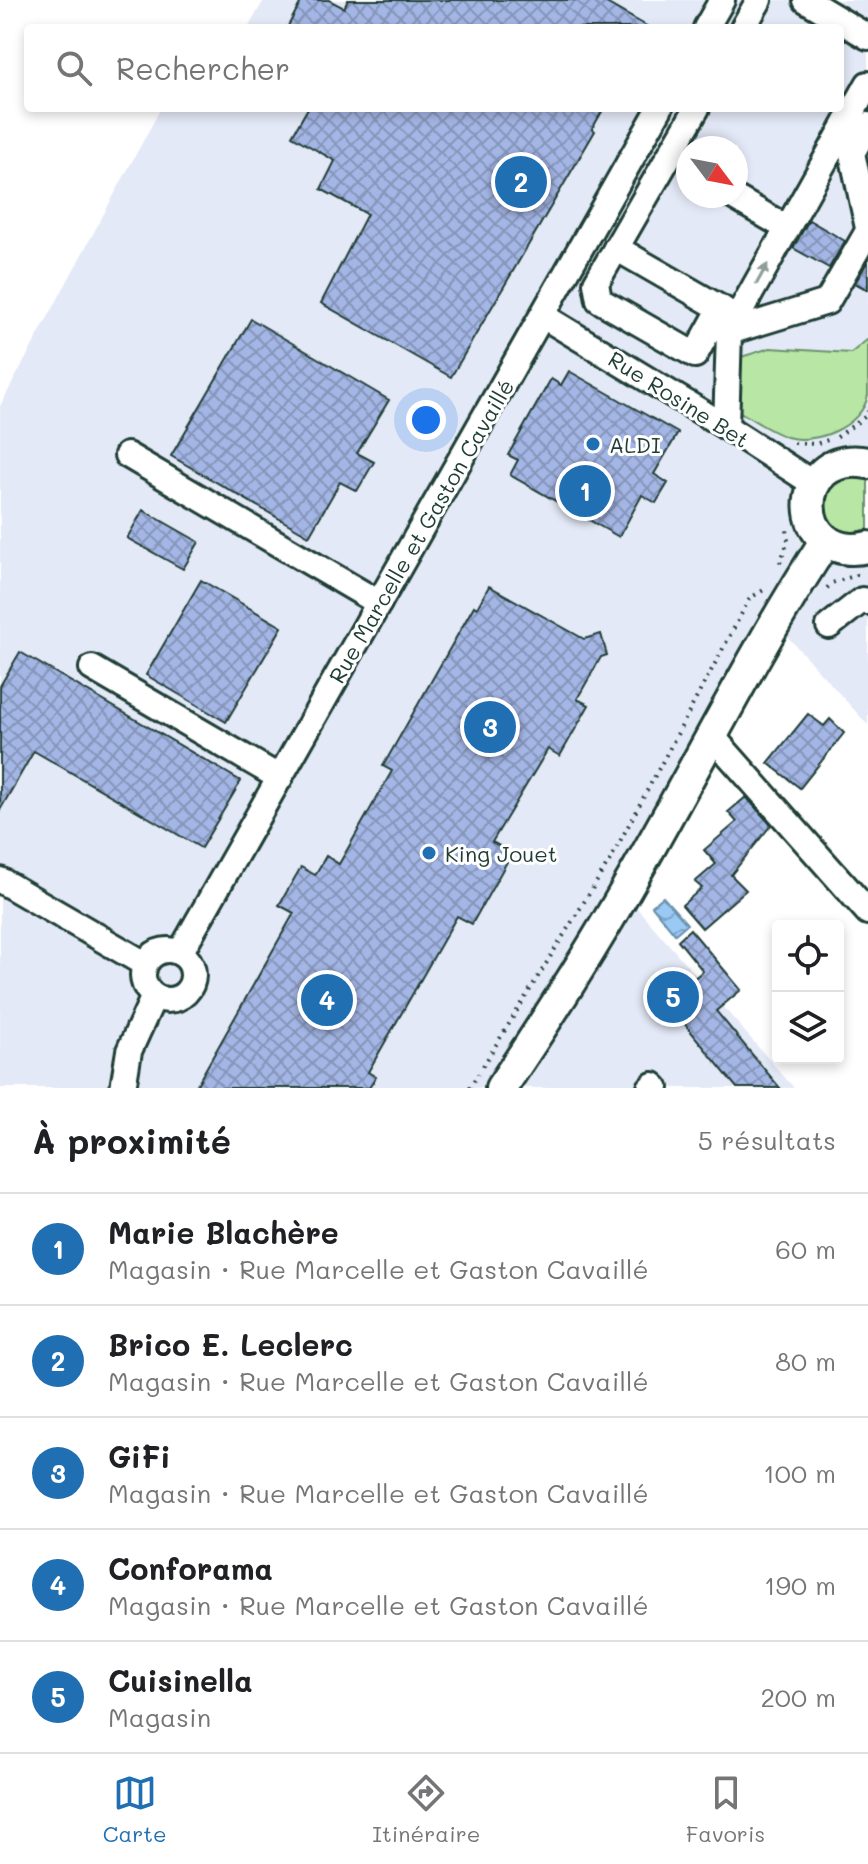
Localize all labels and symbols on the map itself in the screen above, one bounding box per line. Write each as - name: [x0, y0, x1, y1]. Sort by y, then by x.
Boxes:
- north arrow: [676, 136, 748, 208]
- pin: 2: [495, 152, 547, 212]
- one-way arrow: [755, 262, 768, 285]
- street label: Rue Rosine Bet: [603, 344, 755, 454]
- street label: Rue Marcelle et Gaston Cavaillé: [322, 374, 520, 688]
- your location: [406, 400, 446, 440]
- place label: ALDI: [609, 430, 661, 459]
- marker: ALDI: [584, 435, 602, 453]
- pin: 1: [559, 461, 611, 521]
- pin: 3: [464, 697, 516, 757]
- place label: King Jouet: [445, 839, 558, 868]
- marker: King Jouet: [420, 844, 438, 862]
- pin: 5: [647, 967, 699, 1027]
- pin: 4: [301, 970, 353, 1030]

